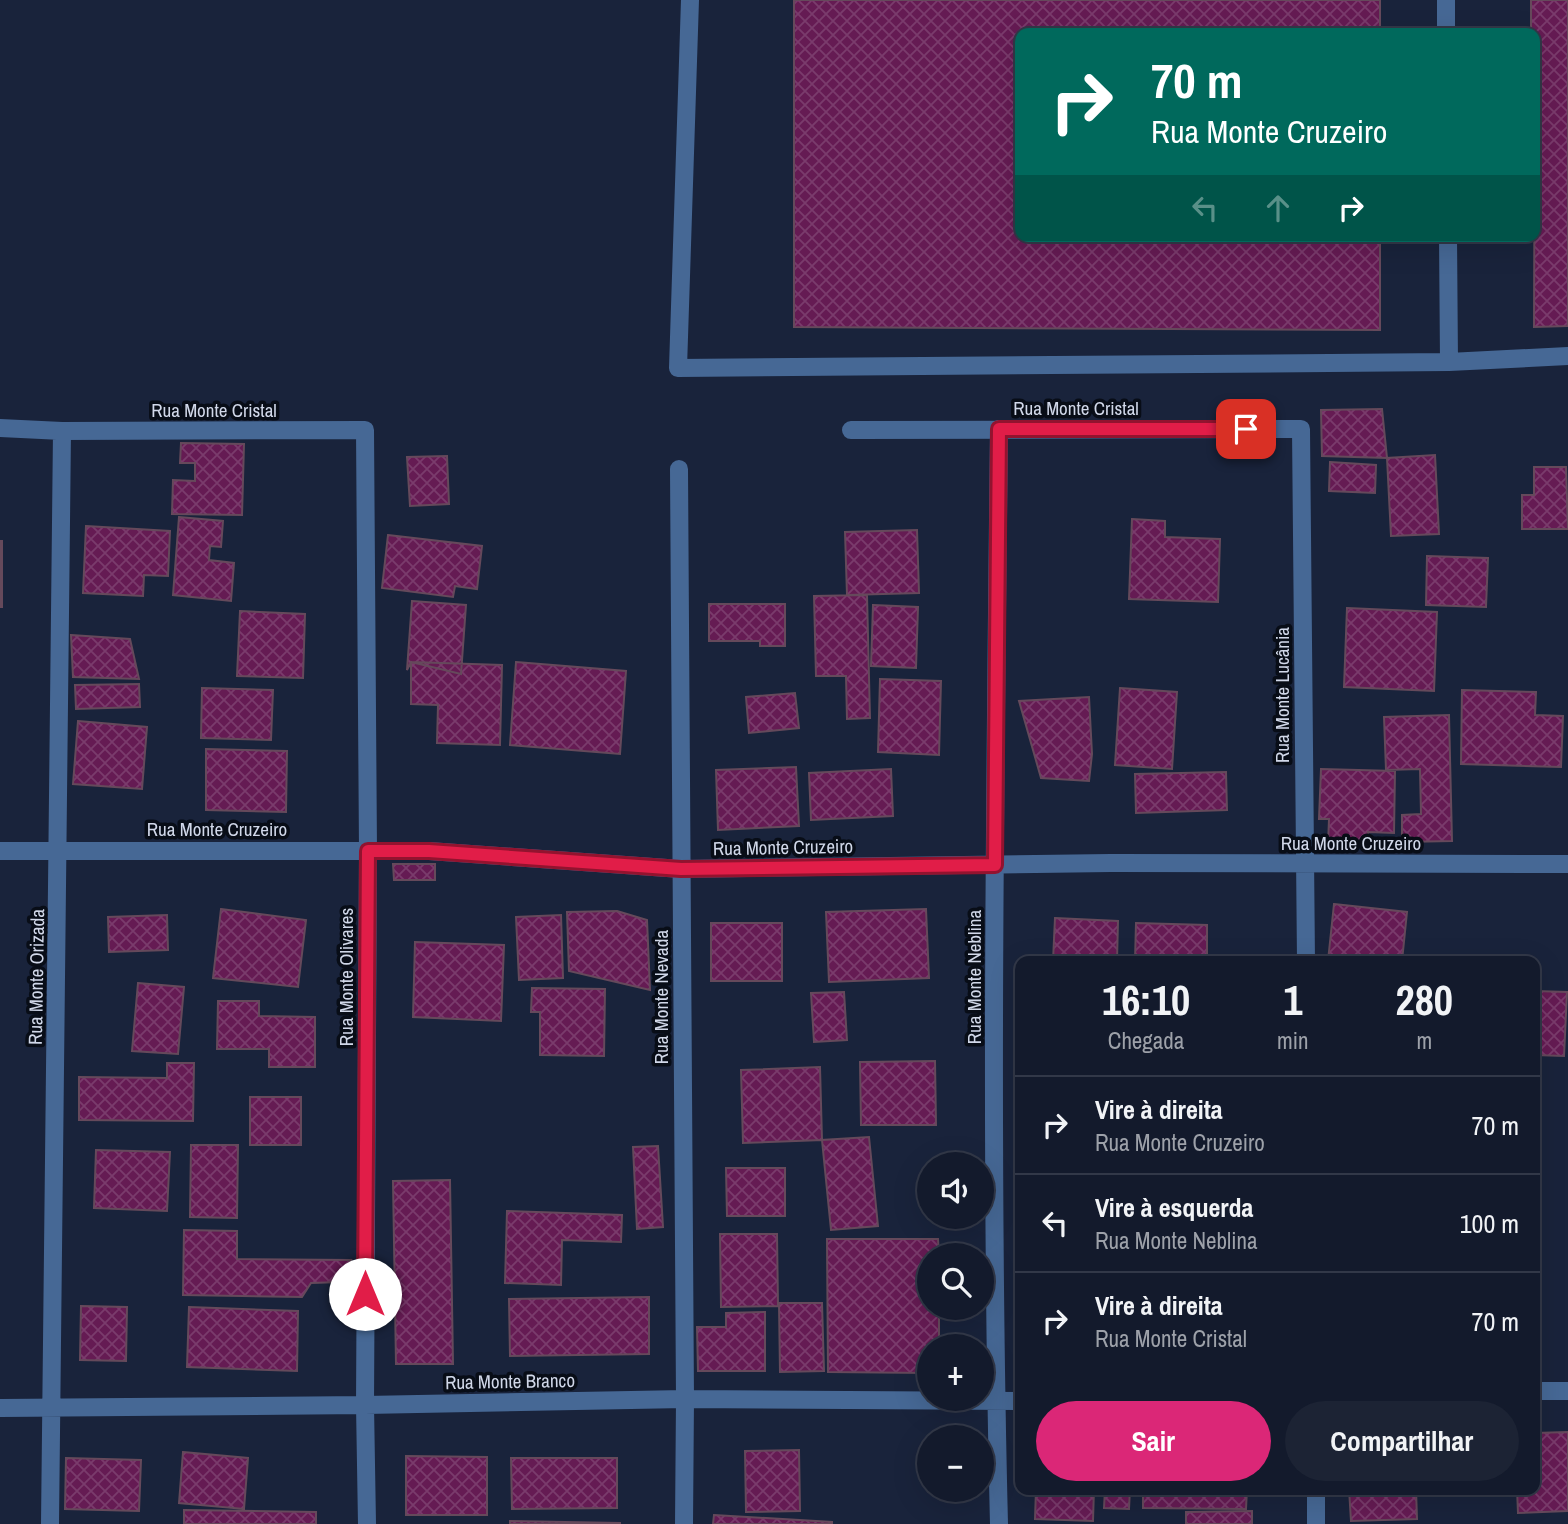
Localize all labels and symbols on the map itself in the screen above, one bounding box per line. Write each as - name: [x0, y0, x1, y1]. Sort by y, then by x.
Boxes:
- street label: Rua Monte Cristal: [1013, 395, 1139, 421]
- street label: Rua Monte Cristal: [151, 397, 277, 423]
- pin: [1216, 399, 1276, 459]
- street label: Rua Monte Lucânia: [1269, 627, 1295, 763]
- street label: Rua Monte Cruzeiro: [147, 816, 287, 842]
- street label: Rua Monte Cruzeiro: [1281, 830, 1421, 856]
- street label: Rua Monte Cruzeiro: [713, 833, 853, 861]
- street label: Rua Monte Orizada: [22, 908, 50, 1045]
- street label: Rua Monte Olivares: [333, 908, 359, 1046]
- street label: Rua Monte Neblina: [961, 910, 987, 1044]
- street label: Rua Monte Nevada: [648, 930, 674, 1064]
- position arrow: [328, 1257, 402, 1331]
- street label: Rua Monte Branco: [445, 1367, 575, 1395]

